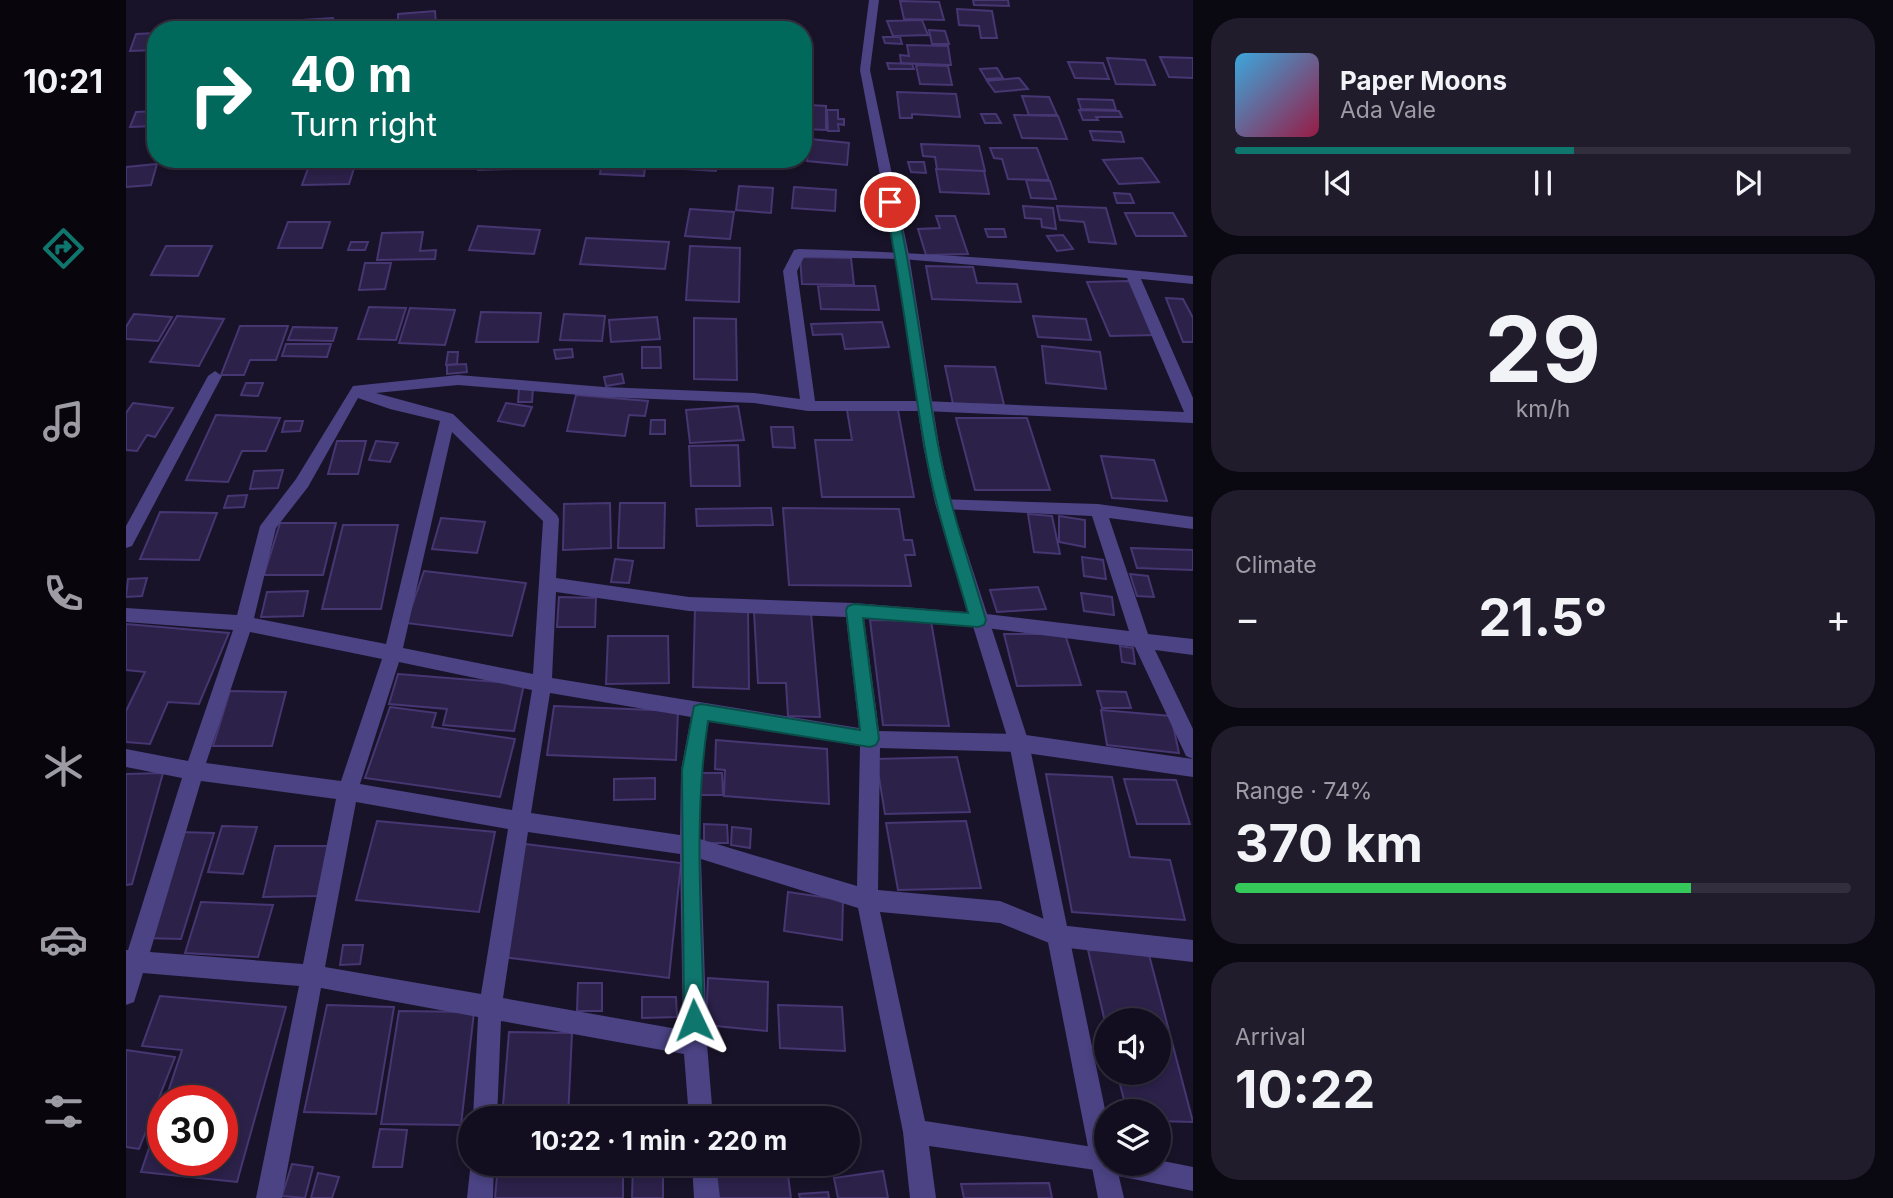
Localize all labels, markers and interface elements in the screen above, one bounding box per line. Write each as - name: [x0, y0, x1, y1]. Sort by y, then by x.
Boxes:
- text: 40 m: [290, 45, 413, 104]
- icon: right: [175, 49, 266, 140]
- text: 10:21: [23, 62, 103, 101]
- text: Paper Moons: [1340, 65, 1507, 96]
- text: Ada Vale: [1340, 96, 1436, 124]
- text: Turn right: [290, 105, 437, 144]
- icon: previous: [1319, 164, 1357, 202]
- icon: pause: [1524, 164, 1562, 202]
- icon: next: [1729, 164, 1767, 202]
- pin: [860, 172, 920, 232]
- icon: arrive: [871, 183, 909, 221]
- icon: directions: [39, 224, 88, 273]
- text: 29: [1485, 294, 1601, 404]
- text: km/h: [1516, 395, 1570, 423]
- icon: music: [39, 397, 88, 446]
- text: Climate: [1235, 551, 1317, 579]
- icon: phone: [39, 569, 88, 618]
- text: 21.5°: [1478, 586, 1608, 649]
- text: −: [1235, 595, 1260, 641]
- text: +: [1826, 595, 1851, 641]
- icon: climate: [39, 742, 88, 791]
- text: Range · 74%: [1235, 777, 1372, 805]
- text: 370 km: [1235, 812, 1423, 875]
- icon: car: [39, 915, 88, 964]
- position arrow: [657, 983, 731, 1057]
- map controls: [1094, 1008, 1171, 1176]
- button: sound: [1094, 1008, 1171, 1085]
- text: Arrival: [1235, 1023, 1306, 1051]
- text: 10:22: [1235, 1058, 1375, 1121]
- speed limit sign: 30: [147, 1085, 238, 1176]
- icon: filters: [39, 1087, 88, 1136]
- button: layers: [1094, 1099, 1171, 1176]
- text: 10:22 · 1 min · 220 m: [531, 1125, 787, 1156]

